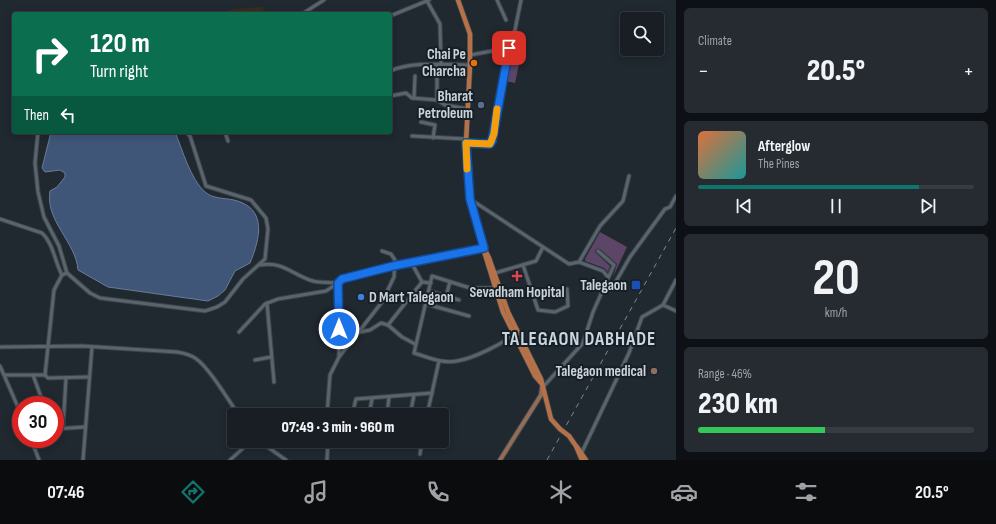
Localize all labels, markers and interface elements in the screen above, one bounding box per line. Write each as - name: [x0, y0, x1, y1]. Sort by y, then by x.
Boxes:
- map controls: [620, 12, 664, 56]
- button: search: [620, 12, 664, 56]
- text: 120 m: [90, 27, 150, 60]
- icon: right: [24, 28, 76, 80]
- pin: [492, 31, 526, 65]
- text: Climate: [698, 33, 732, 49]
- icon: arrive: [498, 37, 520, 59]
- place label: Chai Pe Charcha: [422, 45, 466, 81]
- text: 20.5°: [807, 53, 865, 89]
- marker: Chai Pe Charcha: [469, 58, 479, 68]
- text: −: [698, 58, 709, 85]
- text: +: [963, 58, 974, 85]
- text: Turn right: [90, 61, 148, 82]
- place label: Bharat Petroleum: [418, 87, 473, 123]
- marker: Bharat Petroleum: [476, 100, 486, 110]
- icon: left: [57, 104, 79, 126]
- text: Then: [24, 106, 49, 125]
- text: Afterglow: [758, 137, 810, 156]
- text: The Pines: [758, 156, 799, 172]
- icon: previous: [733, 195, 755, 217]
- icon: pause: [825, 195, 847, 217]
- icon: next: [917, 195, 939, 217]
- text: 20: [812, 247, 860, 310]
- marker: Sevadham Hopital: [511, 270, 523, 282]
- place label: Talegaon: [580, 276, 627, 295]
- marker: Talegaon: [630, 279, 642, 291]
- place label: Sevadham Hopital: [469, 283, 565, 302]
- place label: D Mart Talegaon: [369, 288, 454, 307]
- marker: D Mart Talegaon: [356, 292, 366, 302]
- text: km/h: [825, 305, 847, 321]
- position arrow: [318, 308, 360, 350]
- district label: TALEGAON DABHADE: [502, 328, 656, 351]
- place label: Talegaon medical: [556, 362, 646, 381]
- marker: Talegaon medical: [649, 366, 659, 376]
- text: Range · 46%: [698, 366, 752, 382]
- text: 230 km: [698, 386, 778, 422]
- speed limit sign: 30: [12, 396, 64, 448]
- text: 07:49 · 3 min · 960 m: [282, 418, 394, 437]
- icon: directions: [179, 478, 207, 506]
- icon: music: [302, 478, 330, 506]
- icon: phone: [424, 478, 452, 506]
- icon: climate: [547, 478, 575, 506]
- icon: car: [670, 478, 698, 506]
- icon: filters: [792, 478, 820, 506]
- text: 07:46: [47, 482, 85, 503]
- text: 20.5°: [915, 482, 949, 503]

